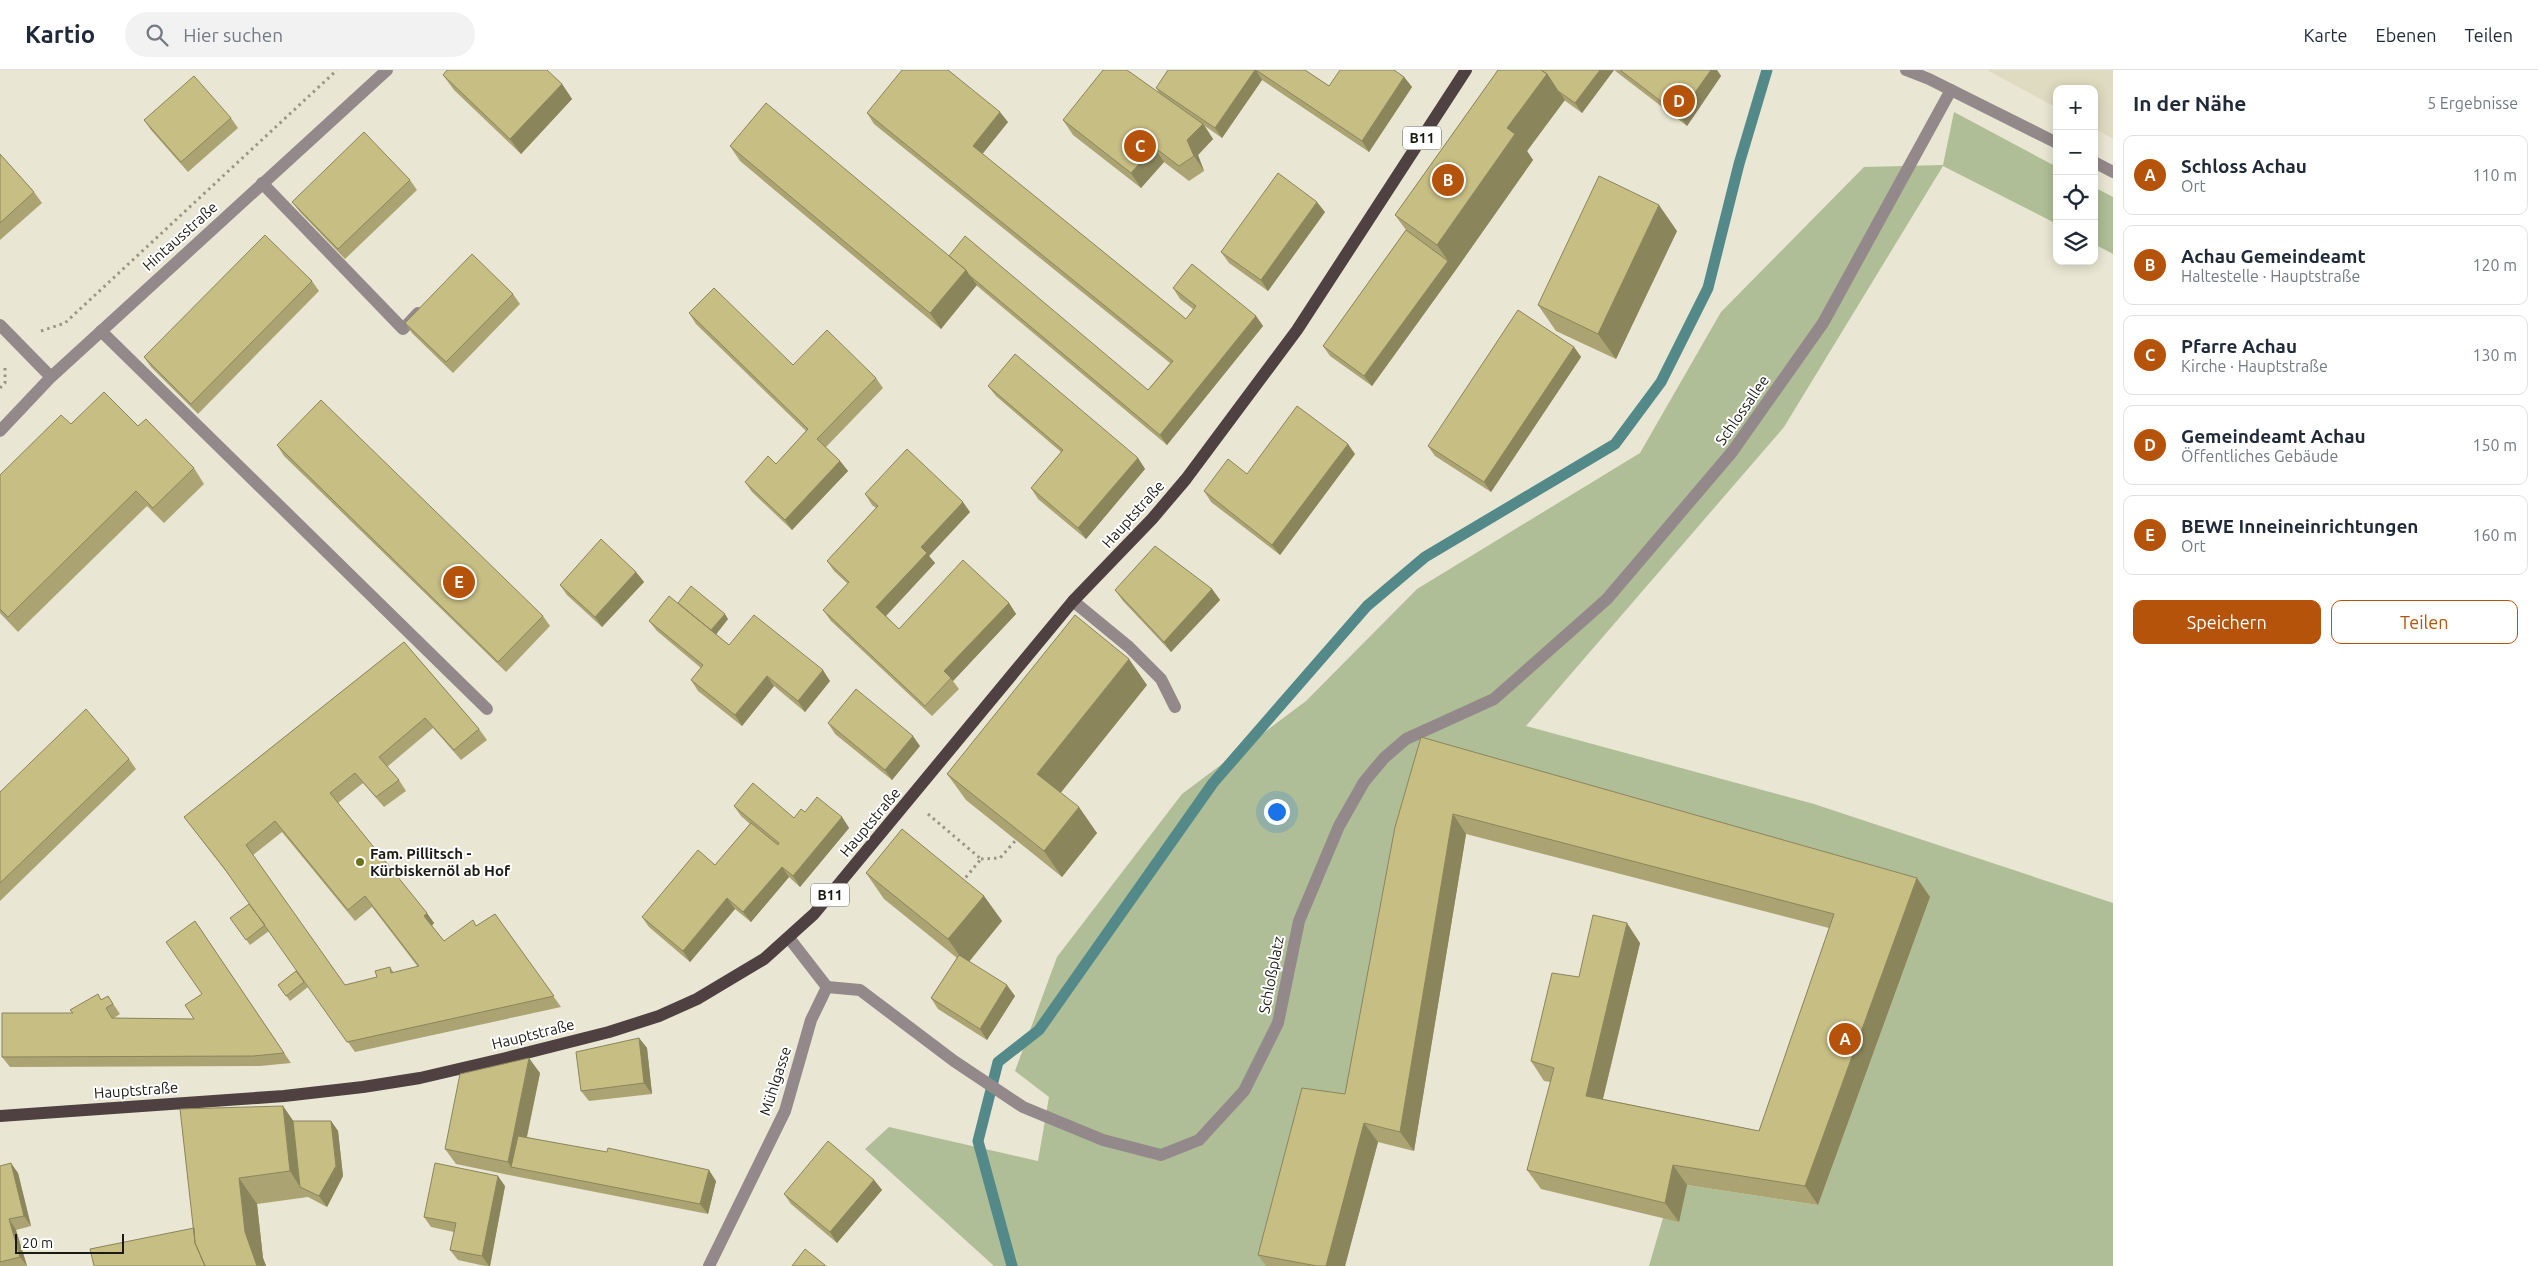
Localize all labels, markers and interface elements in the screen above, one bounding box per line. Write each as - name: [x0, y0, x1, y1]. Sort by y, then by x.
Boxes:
- search box: [125, 12, 475, 57]
- text: Kartio: [25, 21, 95, 48]
- icon: search: [143, 21, 171, 49]
- text: Hier suchen: [183, 24, 283, 46]
- text: Karte: [2304, 25, 2348, 45]
- text: Ebenen: [2376, 25, 2437, 45]
- text: Teilen: [2465, 25, 2513, 45]
- pin: D: [1663, 82, 1695, 120]
- map controls: [2053, 85, 2098, 265]
- button: +: [2053, 85, 2098, 130]
- text: In der Nähe: [2133, 91, 2246, 115]
- text: 5 Ergebnisse: [2427, 94, 2518, 112]
- road number: B11: [1403, 126, 1441, 150]
- pin: C: [1124, 127, 1156, 165]
- button: −: [2053, 130, 2098, 175]
- text: Schloss Achau: [2181, 155, 2307, 177]
- pin: B: [1432, 161, 1464, 199]
- text: A: [2144, 166, 2156, 184]
- text: 110 m: [2472, 166, 2517, 184]
- button: locate: [2053, 175, 2098, 220]
- text: Ort: [2181, 177, 2206, 195]
- street label: Hintausstraße: [139, 198, 221, 274]
- button: layers: [2053, 220, 2098, 265]
- text: Achau Gemeindeamt: [2181, 245, 2366, 267]
- text: B: [2145, 256, 2155, 274]
- text: 120 m: [2472, 256, 2517, 274]
- text: Haltestelle · Hauptstraße: [2181, 267, 2360, 285]
- text: Pfarre Achau: [2181, 335, 2297, 357]
- text: C: [2145, 346, 2155, 364]
- text: 130 m: [2472, 346, 2517, 364]
- text: Kirche · Hauptstraße: [2181, 357, 2328, 375]
- street label: Schlossallee: [1712, 372, 1772, 448]
- text: Gemeindeamt Achau: [2181, 425, 2366, 447]
- text: D: [2144, 436, 2156, 454]
- text: 150 m: [2472, 436, 2517, 454]
- text: Öffentliches Gebäude: [2181, 447, 2338, 465]
- street label: Hauptstraße: [1098, 477, 1168, 551]
- text: BEWE Inneineinrichtungen: [2181, 515, 2418, 537]
- text: E: [2145, 526, 2155, 544]
- text: 160 m: [2472, 526, 2517, 544]
- text: Ort: [2181, 537, 2206, 555]
- pin: E: [443, 563, 475, 601]
- button: Speichern: [2133, 600, 2321, 644]
- button: Teilen: [2331, 600, 2518, 644]
- street label: Hauptstraße: [836, 784, 904, 860]
- your location: [1264, 799, 1290, 825]
- place label: Fam. Pillitsch - Kürbiskernöl ab Hof: [370, 845, 511, 879]
- marker: Fam. Pillitsch - Kürbiskernöl ab Hof: [354, 856, 366, 868]
- road number: B11: [811, 884, 849, 906]
- street label: Schloßplatz: [1255, 935, 1287, 1015]
- street label: Hauptstraße: [490, 1016, 576, 1052]
- pin: A: [1829, 1020, 1861, 1058]
- street label: Mühlgasse: [756, 1044, 794, 1118]
- street label: Hauptstraße: [93, 1079, 179, 1101]
- scale bar: [15, 1231, 124, 1254]
- text: 20 m: [22, 1235, 53, 1251]

